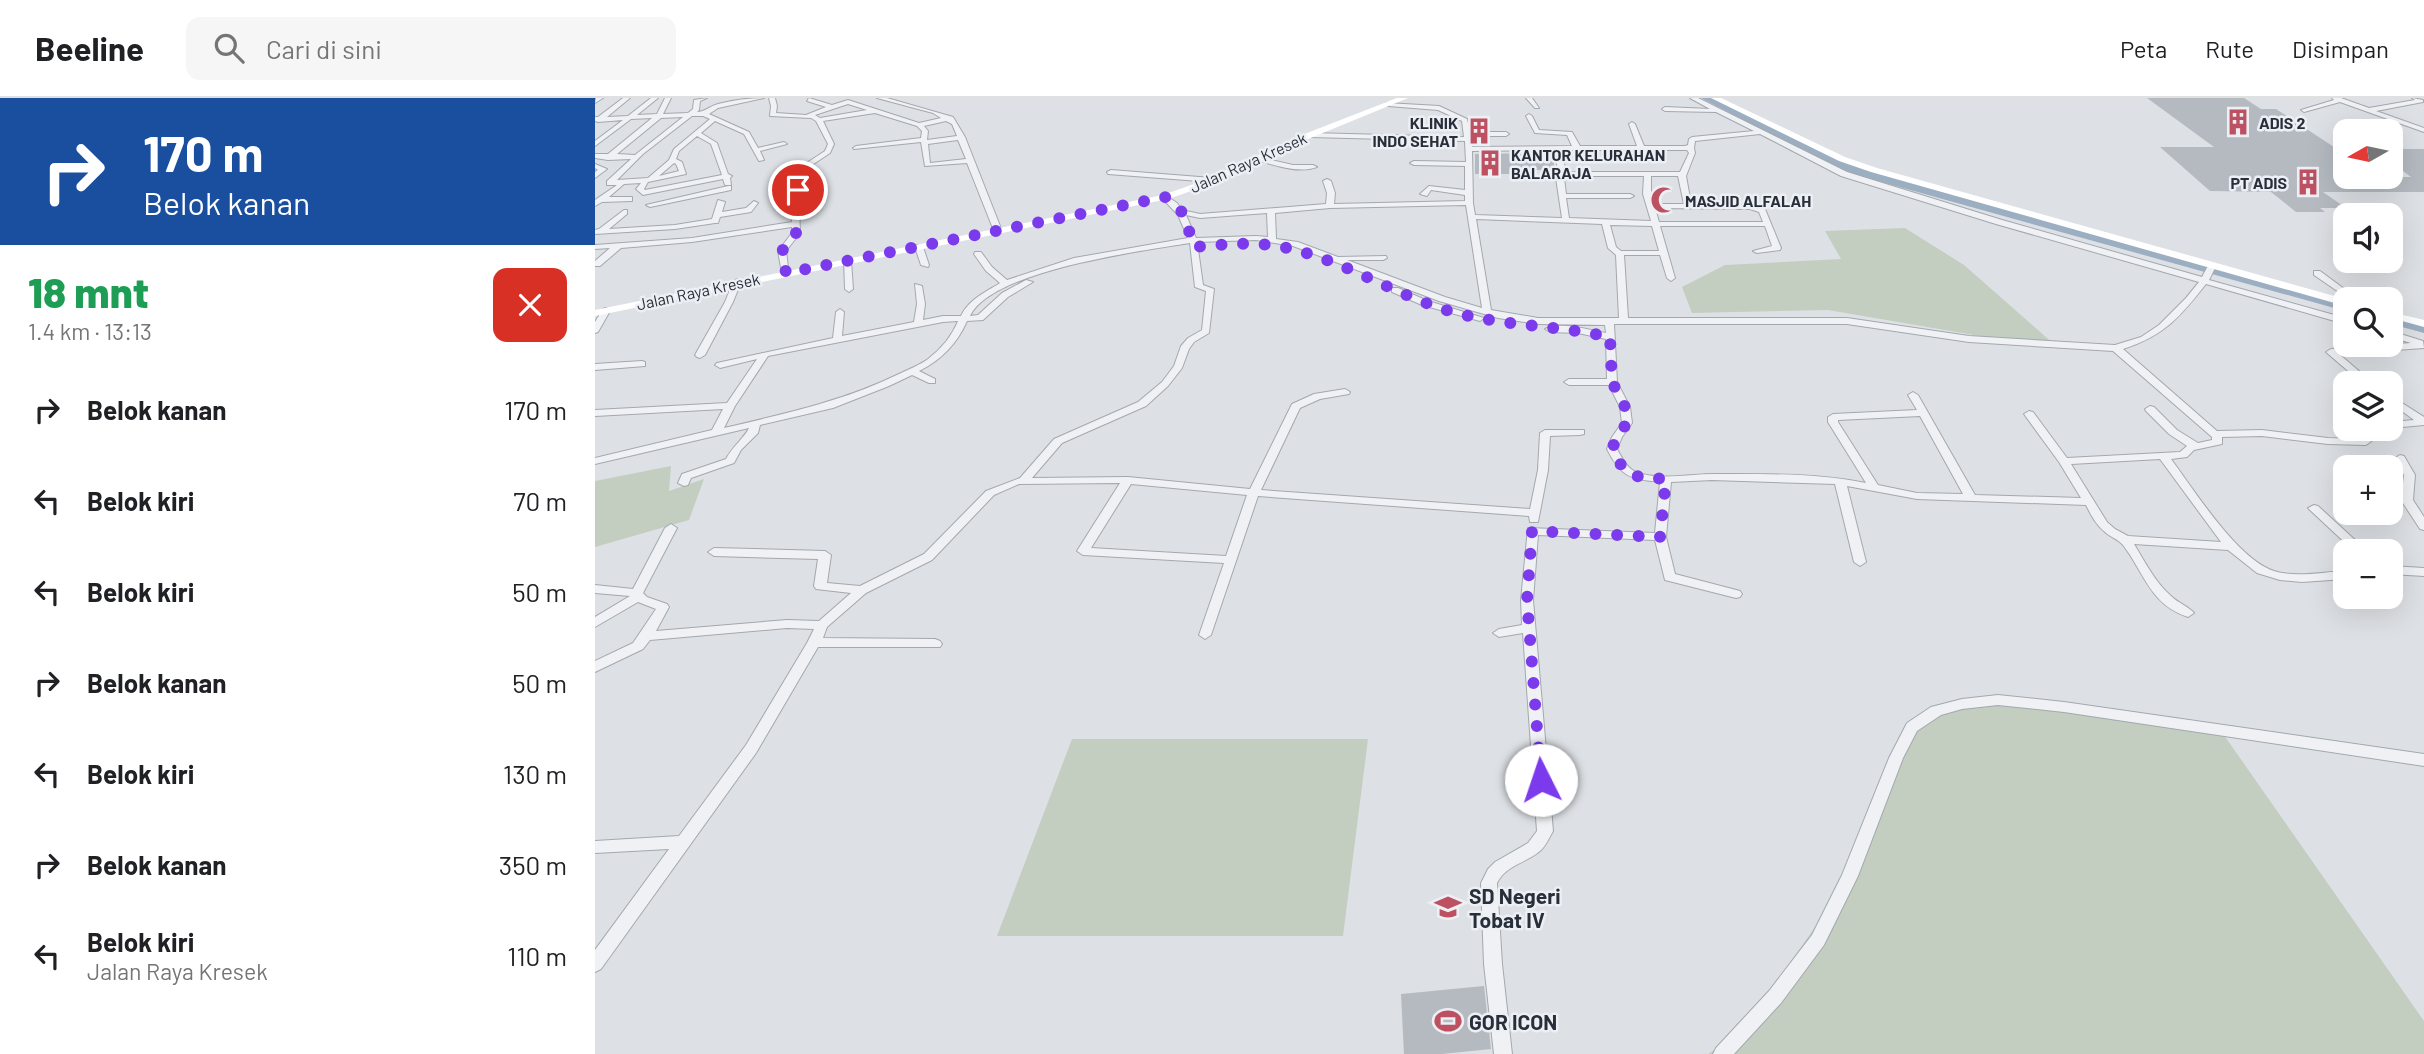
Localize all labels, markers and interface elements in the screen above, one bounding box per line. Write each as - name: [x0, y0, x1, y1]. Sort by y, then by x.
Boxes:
- search box: [186, 17, 676, 80]
- text: Beeline: [35, 28, 144, 68]
- icon: search: [210, 29, 248, 67]
- text: Cari di sini: [266, 33, 382, 64]
- text: Peta: [2120, 34, 2167, 63]
- text: Rute: [2205, 34, 2254, 63]
- text: Disimpan: [2292, 34, 2389, 63]
- building icon: ADIS 2: [2223, 107, 2253, 137]
- place label: KLINIK INDO SEHAT: [1373, 113, 1458, 150]
- place label: ADIS 2: [2259, 113, 2306, 132]
- building icon: KLINIK INDO SEHAT: [1464, 116, 1494, 146]
- north arrow: [2333, 119, 2403, 189]
- map controls: [2333, 119, 2403, 609]
- text: 170 m: [143, 123, 263, 182]
- icon: right: [28, 126, 119, 217]
- street label: Jalan Raya Kresek: [1187, 128, 1309, 196]
- place label: KANTOR KELURAHAN BALARAJA: [1511, 145, 1665, 182]
- building icon: KANTOR KELURAHAN BALARAJA: [1475, 148, 1505, 178]
- pin: [768, 160, 828, 220]
- building icon: PT ADIS: [2293, 167, 2323, 197]
- icon: arrive: [779, 171, 817, 209]
- place label: PT ADIS: [2231, 173, 2287, 192]
- text: Belok kanan: [143, 183, 310, 221]
- mosque icon: MASJID ALFALAH: [1649, 185, 1679, 215]
- place label: MASJID ALFALAH: [1685, 191, 1811, 210]
- button: sound: [2333, 203, 2403, 273]
- text: 18 mnt: [28, 266, 149, 316]
- button: close: [493, 268, 567, 342]
- street label: Jalan Raya Kresek: [635, 269, 761, 313]
- button: search: [2333, 287, 2403, 357]
- text: 1.4 km · 13:13: [28, 317, 152, 345]
- button: layers: [2333, 371, 2403, 441]
- icon: right: [28, 391, 66, 429]
- text: Belok kanan: [87, 394, 226, 425]
- text: 170 m: [504, 394, 567, 425]
- button: +: [2333, 455, 2403, 525]
- icon: left: [28, 482, 66, 520]
- text: Belok kiri: [87, 485, 194, 516]
- text: 70 m: [513, 485, 567, 516]
- button: −: [2333, 539, 2403, 609]
- icon: left: [28, 573, 66, 611]
- text: Belok kiri: [87, 576, 194, 607]
- text: 50 m: [512, 576, 567, 607]
- icon: right: [28, 664, 66, 702]
- text: Belok kanan: [87, 667, 226, 698]
- text: 50 m: [512, 667, 567, 698]
- position arrow: [1504, 743, 1578, 817]
- icon: left: [28, 755, 66, 793]
- text: Belok kiri: [87, 758, 194, 789]
- text: 130 m: [503, 758, 567, 789]
- icon: right: [28, 846, 66, 884]
- text: Belok kanan: [87, 849, 226, 880]
- text: 350 m: [499, 849, 567, 880]
- place label: SD Negeri Tobat IV: [1469, 883, 1561, 932]
- school or university icon: SD Negeri Tobat IV: [1433, 892, 1463, 922]
- text: Belok kiri: [87, 926, 194, 957]
- icon: left: [28, 937, 66, 975]
- text: 110 m: [507, 940, 567, 971]
- text: Jalan Raya Kresek: [87, 957, 268, 985]
- sports icon: GOR ICON: [1433, 1006, 1463, 1036]
- place label: GOR ICON: [1469, 1009, 1557, 1034]

